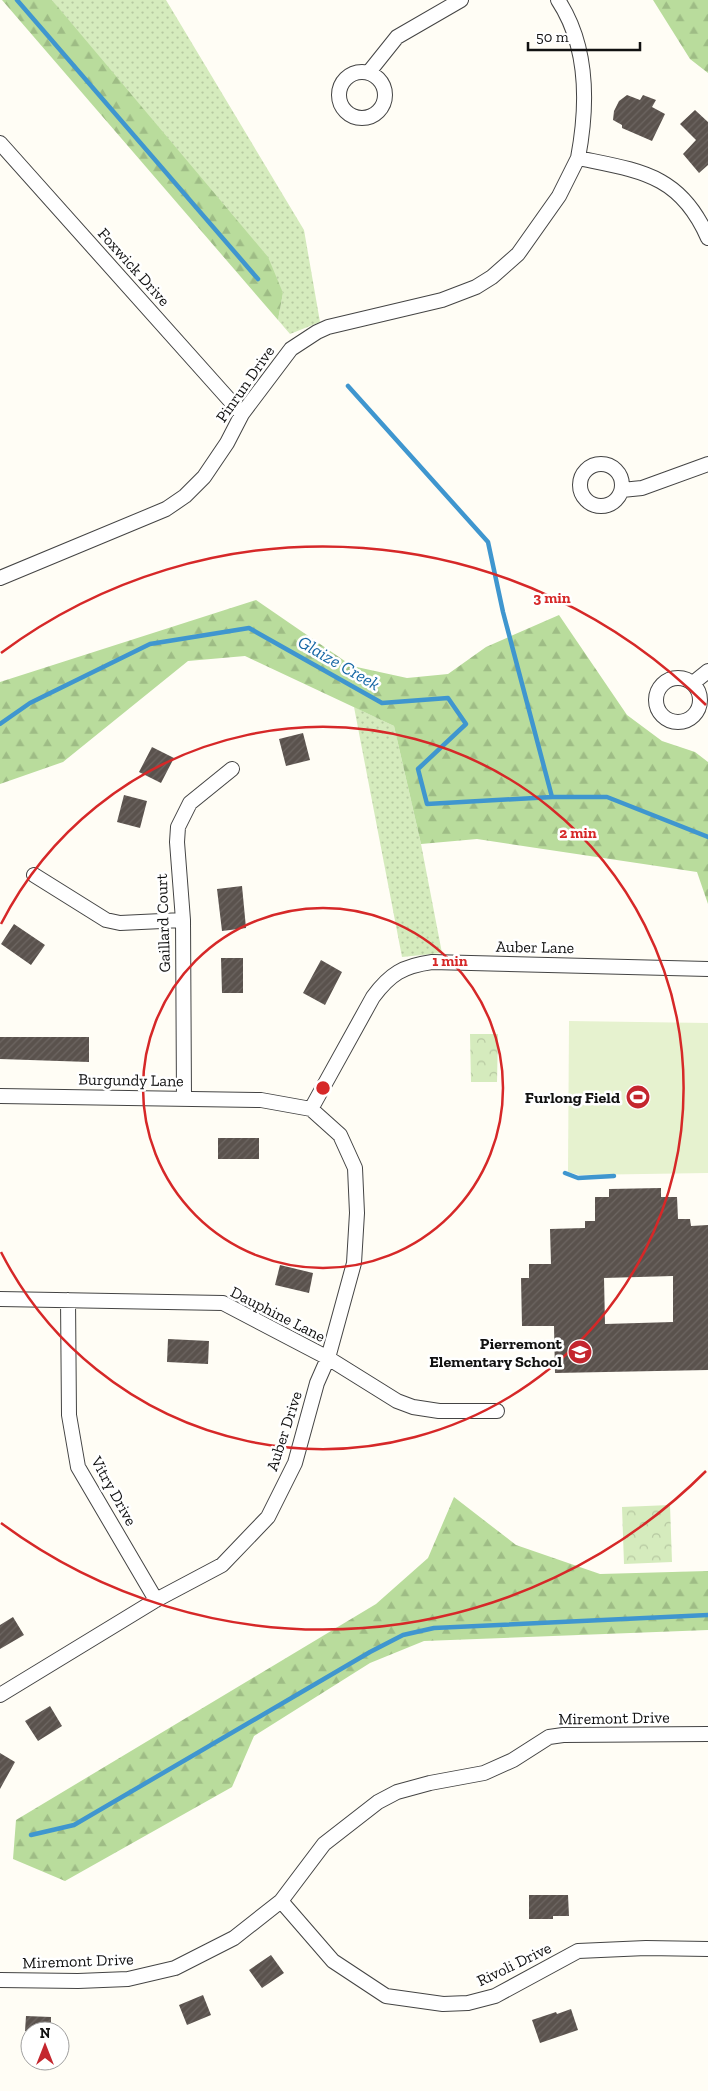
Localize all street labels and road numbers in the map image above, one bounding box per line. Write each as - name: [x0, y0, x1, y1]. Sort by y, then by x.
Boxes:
- street label: Foxwick Drive: [94, 224, 174, 310]
- street label: Pinrun Drive: [212, 342, 278, 426]
- street label: Gaillard Court: [152, 873, 174, 973]
- street label: Auber Lane: [496, 937, 574, 957]
- street label: Burgundy Lane: [78, 1070, 184, 1090]
- street label: Dauphine Lane: [228, 1282, 328, 1346]
- street label: Auber Drive: [262, 1389, 306, 1473]
- street label: Vitry Drive: [87, 1452, 141, 1529]
- street label: Miremont Drive: [558, 1708, 670, 1728]
- street label: Rivoli Drive: [474, 1938, 554, 1990]
- street label: Miremont Drive: [22, 1950, 134, 1972]

